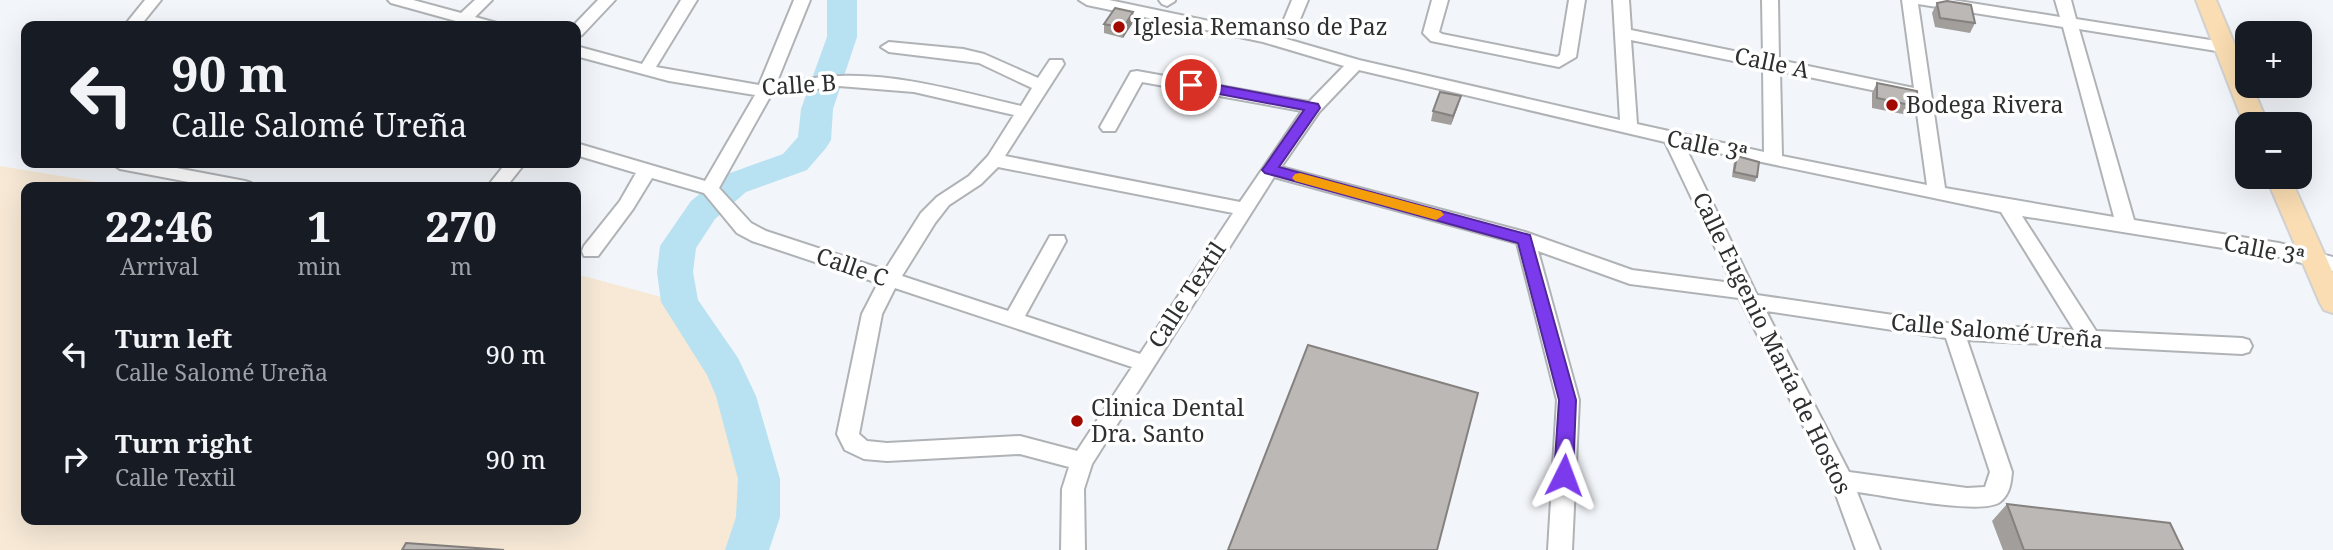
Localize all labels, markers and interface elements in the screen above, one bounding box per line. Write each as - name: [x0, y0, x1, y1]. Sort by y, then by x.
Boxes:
- place label: Iglesia Remanso de Paz: [1133, 10, 1387, 42]
- marker: Iglesia Remanso de Paz: [1111, 19, 1127, 35]
- map controls: [2235, 21, 2312, 189]
- button: +: [2235, 21, 2312, 98]
- street label: Calle A: [1732, 38, 1813, 86]
- text: 90 m: [171, 40, 287, 106]
- icon: left: [56, 49, 147, 140]
- pin: [1161, 55, 1221, 115]
- street label: Calle B: [761, 65, 837, 103]
- icon: arrive: [1172, 66, 1210, 104]
- place label: Bodega Rivera: [1906, 88, 2063, 120]
- marker: Bodega Rivera: [1884, 97, 1900, 113]
- text: Calle Salomé Ureña: [171, 103, 467, 146]
- button: −: [2235, 112, 2312, 189]
- street label: Calle 3ª: [1664, 121, 1750, 169]
- street label: Calle Eugenio María de Hostos: [1686, 186, 1860, 499]
- text: 22:46: [105, 197, 213, 254]
- text: 1: [308, 197, 331, 254]
- text: 270: [425, 197, 497, 254]
- street label: Calle 3ª: [2221, 226, 2307, 273]
- street label: Calle Textil: [1140, 235, 1232, 354]
- street label: Calle C: [812, 239, 892, 293]
- text: Arrival: [120, 250, 199, 282]
- text: min: [297, 250, 341, 282]
- text: m: [450, 250, 472, 282]
- street label: Calle Salomé Ureña: [1890, 305, 2105, 355]
- text: Turn left: [115, 320, 232, 356]
- icon: left: [56, 335, 94, 373]
- text: 90 m: [486, 336, 546, 372]
- text: Calle Salomé Ureña: [115, 356, 328, 388]
- place label: Clinica Dental Dra. Santo: [1091, 391, 1244, 449]
- marker: Clinica Dental Dra. Santo: [1069, 413, 1085, 429]
- text: Turn right: [115, 425, 252, 461]
- position arrow: [1527, 438, 1601, 512]
- icon: right: [56, 440, 94, 478]
- text: 90 m: [486, 441, 546, 477]
- text: Calle Textil: [115, 461, 236, 493]

